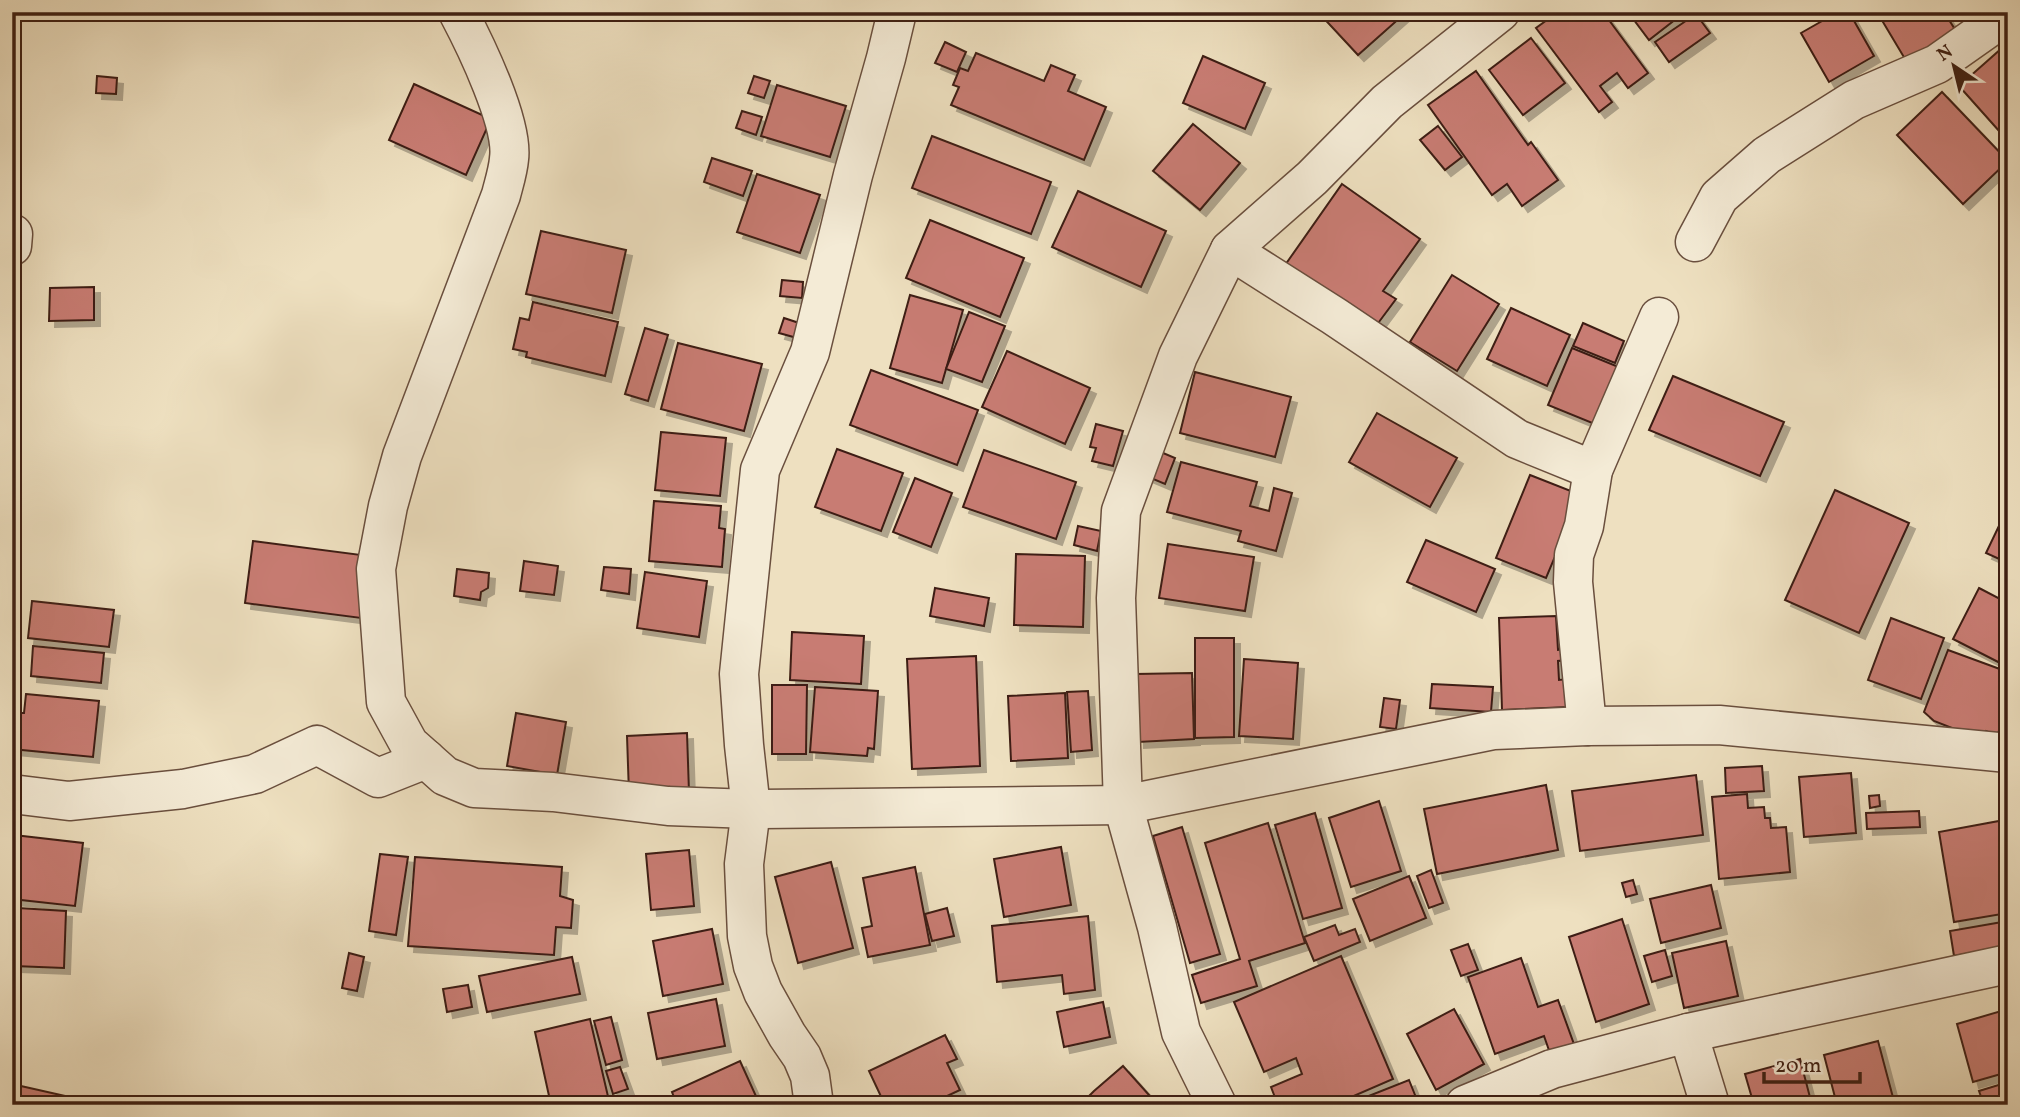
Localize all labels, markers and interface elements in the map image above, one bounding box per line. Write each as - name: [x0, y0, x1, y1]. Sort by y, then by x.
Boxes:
- north arrow: [1918, 32, 1988, 102]
- text: N: [1932, 39, 1959, 68]
- scale bar: [1764, 1040, 1861, 1084]
- text: 20 m: [1775, 1052, 1821, 1081]

